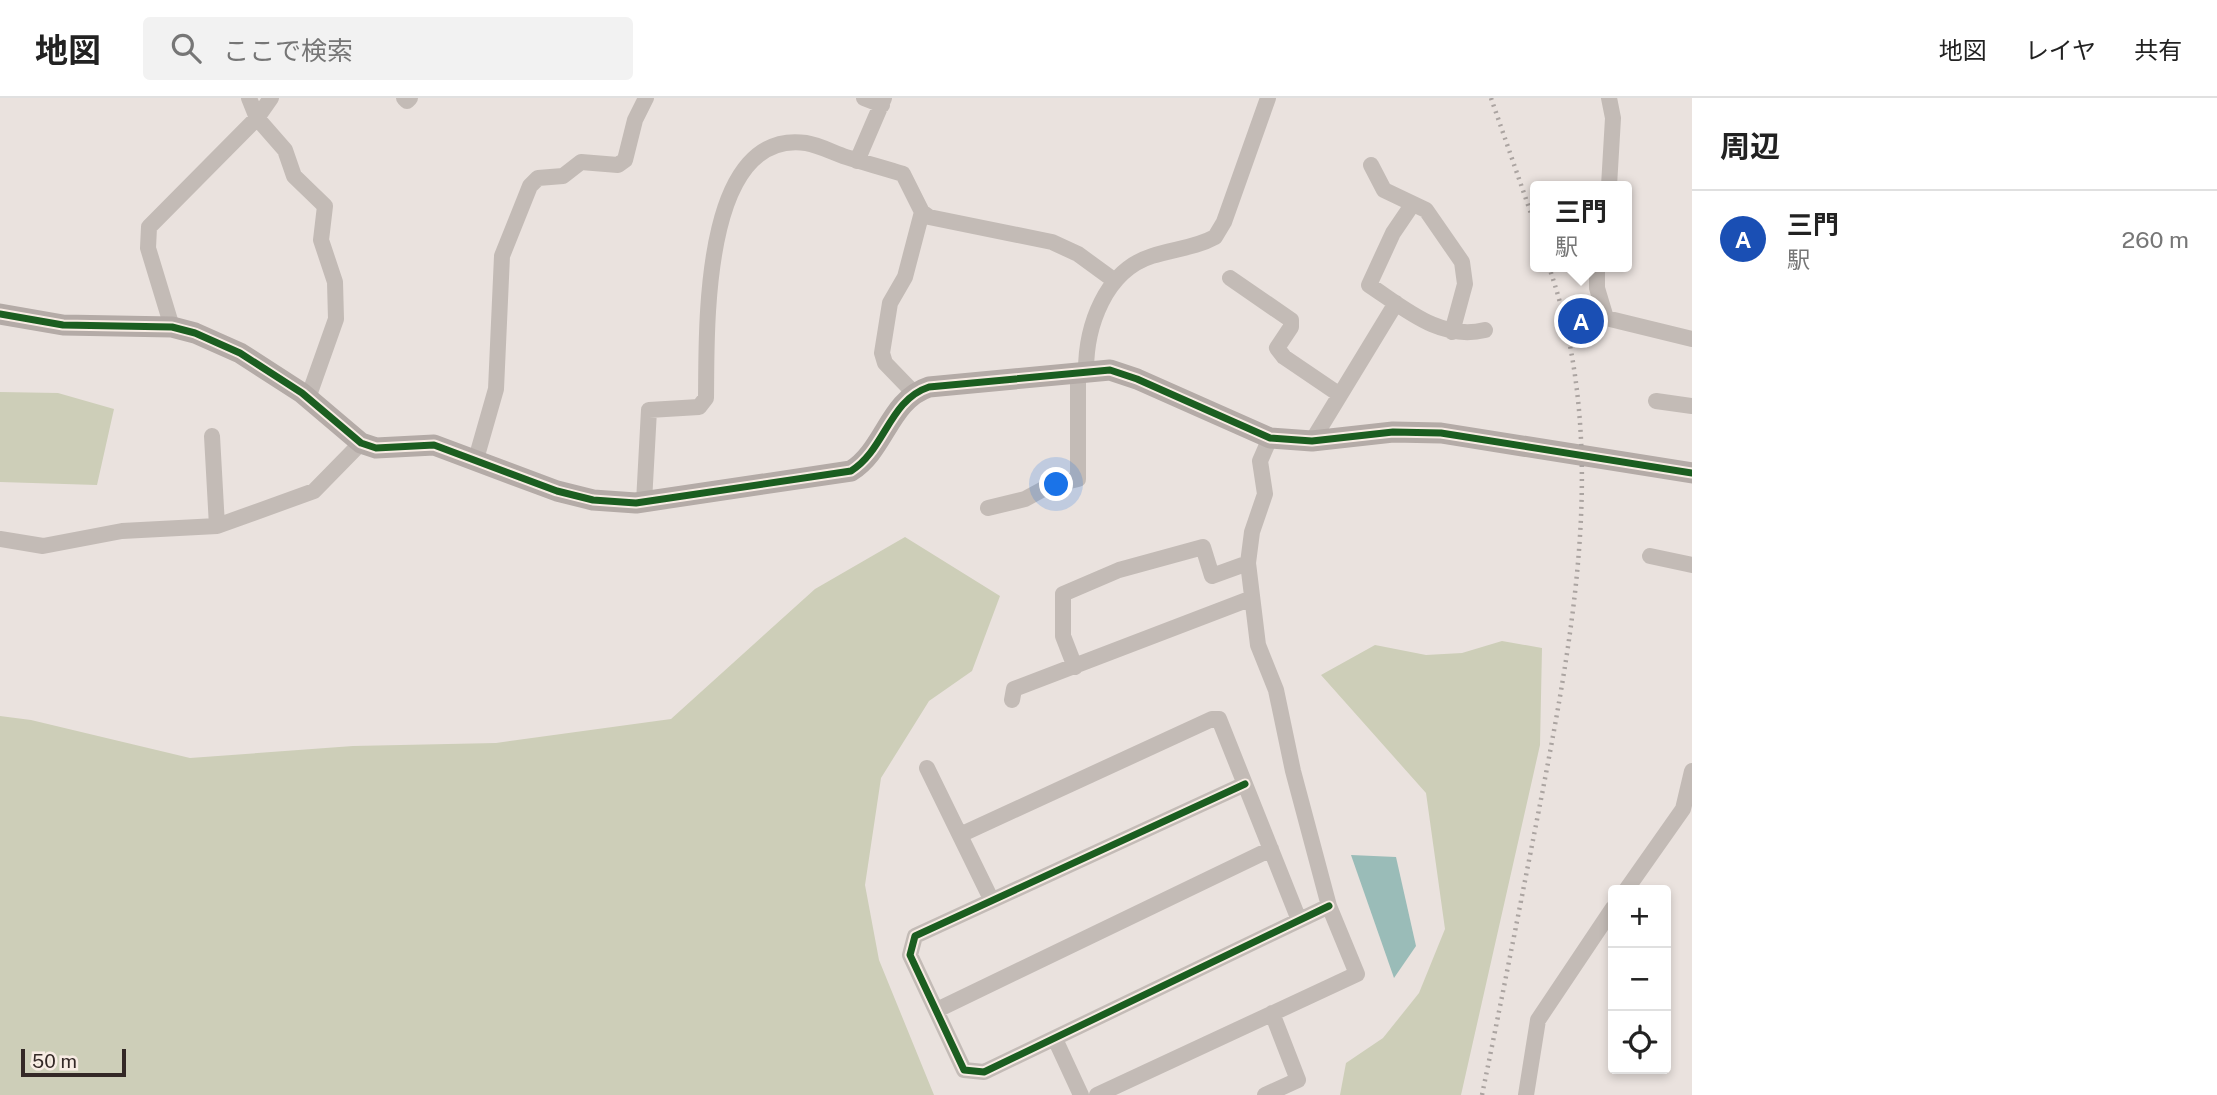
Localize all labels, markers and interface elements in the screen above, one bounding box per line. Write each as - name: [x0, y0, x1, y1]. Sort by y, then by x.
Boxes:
- search box: [143, 17, 633, 80]
- icon: search: [167, 29, 205, 67]
- text: 地図: [35, 31, 101, 69]
- text: ここで検索: [223, 35, 353, 66]
- text: 地図: [1939, 36, 1987, 64]
- text: レイヤ: [2025, 36, 2096, 64]
- text: 共有: [2134, 36, 2182, 64]
- text: 周辺: [1720, 128, 1780, 164]
- popup: [1530, 181, 1632, 272]
- text: 三門: [1555, 196, 1607, 227]
- text: 三門: [1787, 209, 1839, 240]
- text: A: [1735, 226, 1751, 253]
- text: 260 m: [2122, 226, 2189, 253]
- text: 駅: [1555, 233, 1578, 260]
- text: 駅: [1787, 246, 1810, 273]
- pin: A: [1558, 295, 1604, 347]
- your location: [1039, 467, 1073, 501]
- map controls: [1608, 885, 1671, 1074]
- button: +: [1608, 885, 1671, 948]
- button: −: [1608, 948, 1671, 1011]
- button: locate: [1608, 1011, 1671, 1074]
- scale bar: [21, 1046, 126, 1078]
- text: 50 m: [32, 1050, 77, 1072]

